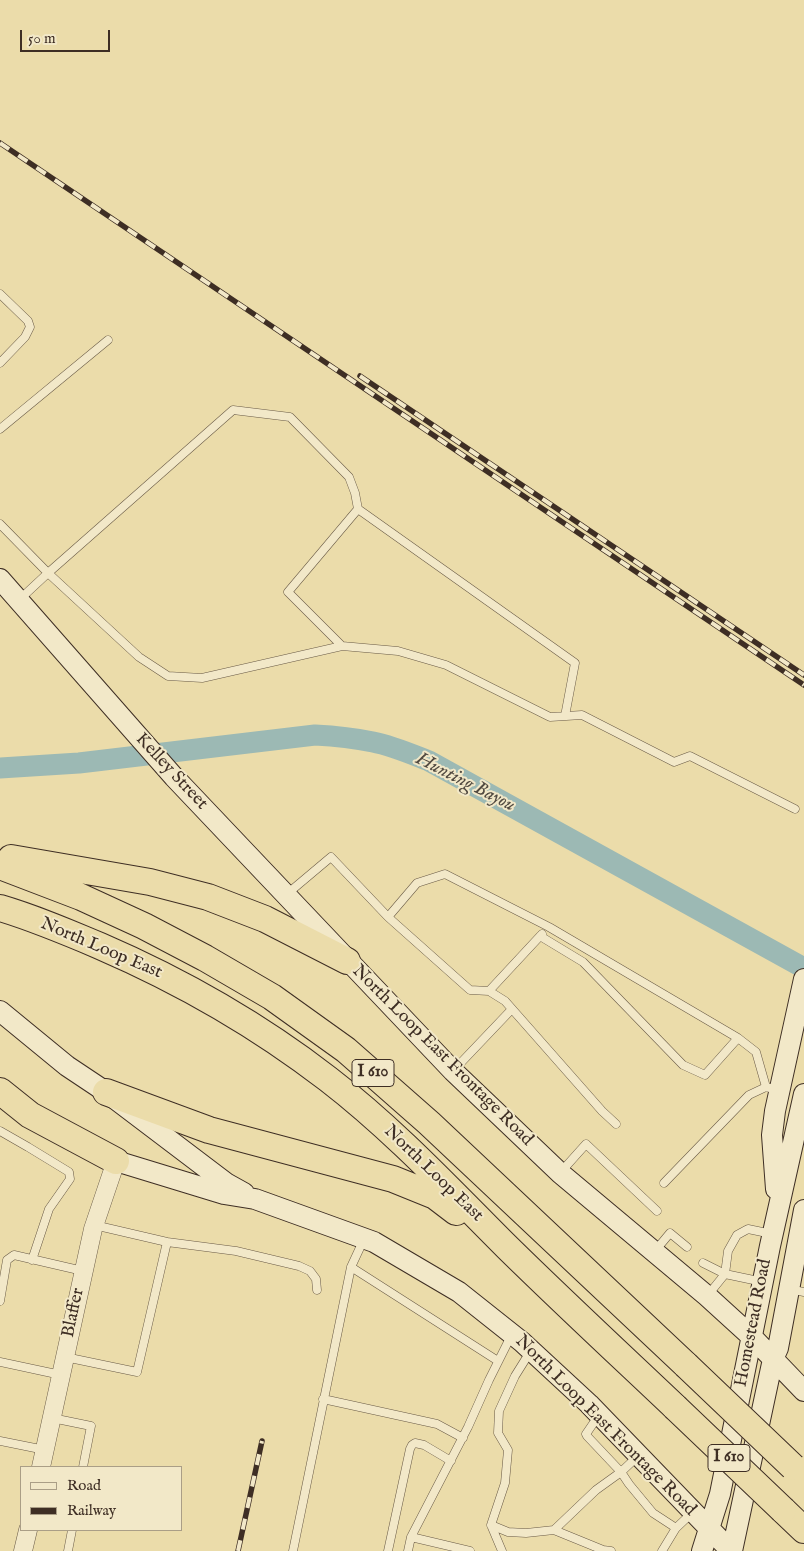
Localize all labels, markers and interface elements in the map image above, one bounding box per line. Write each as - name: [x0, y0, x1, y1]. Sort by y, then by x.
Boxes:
- scale bar: [22, 20, 112, 52]
- text: 50 m: [28, 29, 56, 48]
- street label: Kelley Street: [130, 729, 212, 815]
- water label: Hunting Bayou: [412, 748, 518, 818]
- street label: North Loop East: [37, 914, 165, 984]
- street label: North Loop East Frontage Road: [347, 961, 537, 1151]
- road number: I 610: [352, 1060, 394, 1086]
- street label: North Loop East: [379, 1121, 487, 1227]
- street label: Homestead Road: [731, 1257, 777, 1389]
- street label: Blaffer: [58, 1286, 90, 1340]
- street label: North Loop East Frontage Road: [510, 1331, 700, 1521]
- road number: I 610: [708, 1445, 750, 1472]
- legend: [20, 1466, 182, 1531]
- text: Road: [67, 1476, 101, 1495]
- text: Railway: [67, 1501, 116, 1520]

